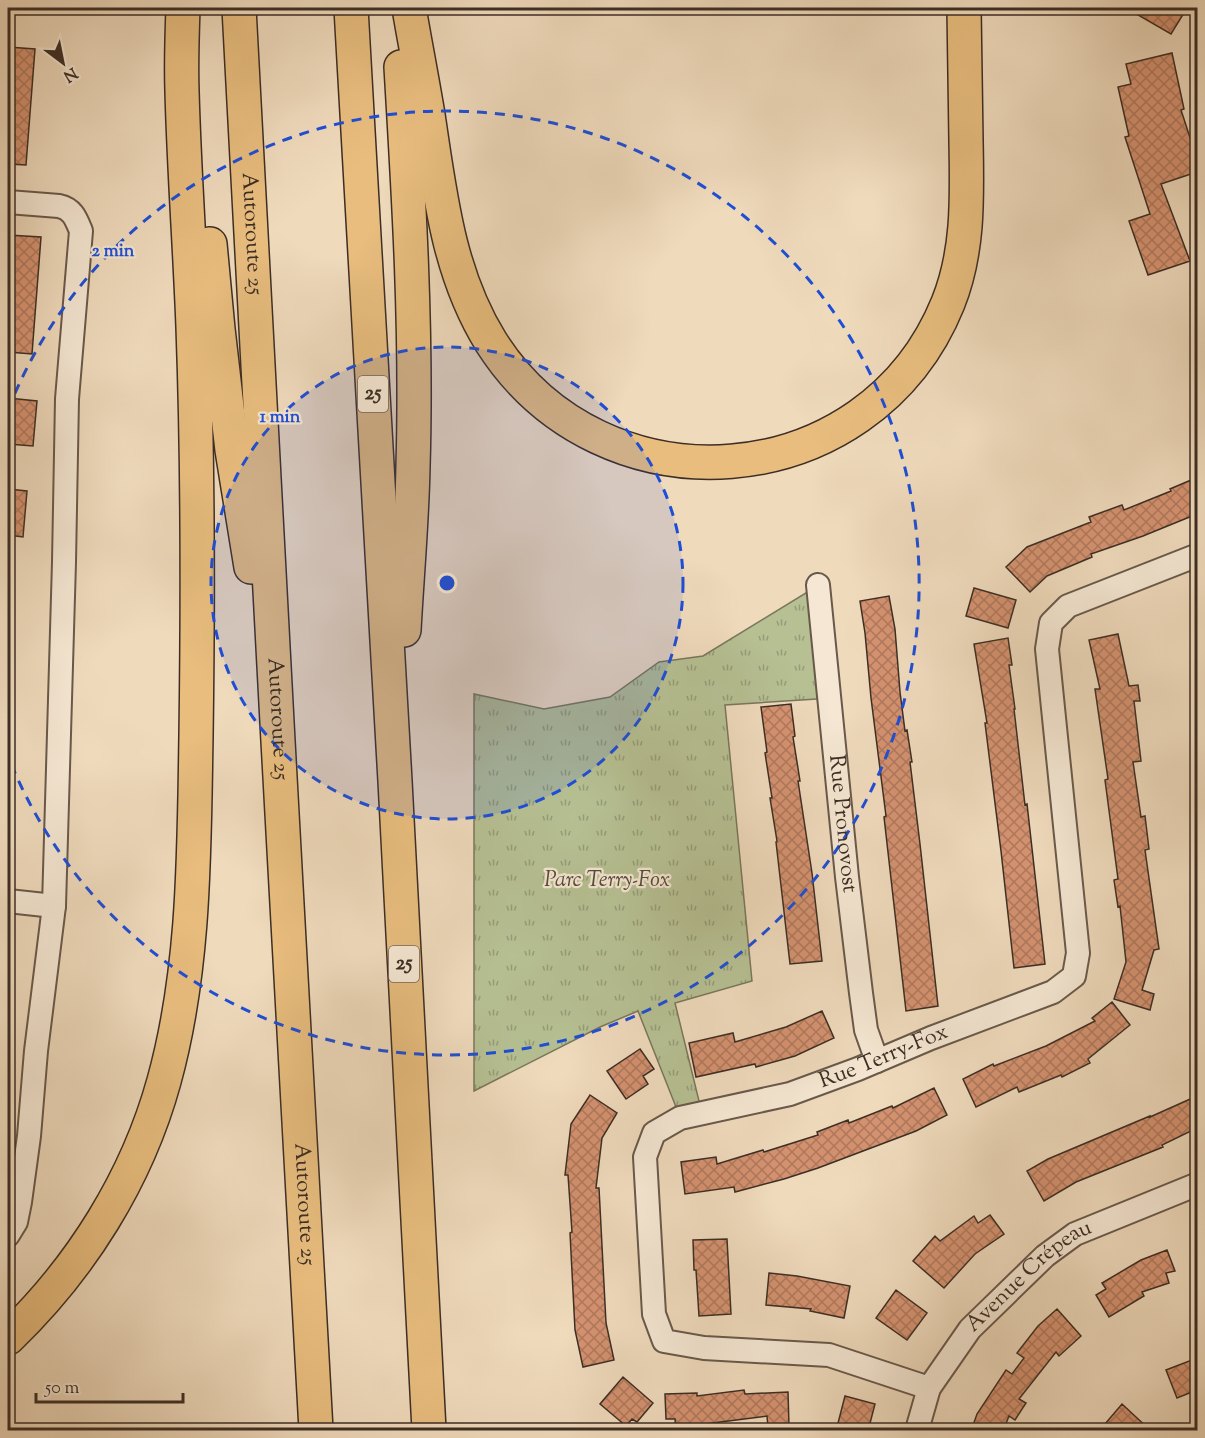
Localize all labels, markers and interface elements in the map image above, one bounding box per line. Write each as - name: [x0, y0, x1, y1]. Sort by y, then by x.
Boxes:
- north arrow: [33, 33, 93, 93]
- text: N: [58, 60, 81, 87]
- street label: Autoroute 25: [232, 172, 270, 296]
- text: 2 min: [92, 239, 135, 265]
- road number: 25: [358, 376, 388, 412]
- text: 1 min: [260, 405, 301, 431]
- centre of rings: [437, 573, 457, 593]
- street label: Autoroute 25: [258, 657, 296, 782]
- street label: Rue Pronovost: [819, 753, 865, 895]
- park label: Parc Terry-Fox: [544, 865, 670, 897]
- road number: 25: [389, 946, 419, 982]
- street label: Rue Terry-Fox: [815, 1017, 953, 1098]
- street label: Autoroute 25: [284, 1142, 323, 1267]
- street label: Avenue Crépeau: [959, 1213, 1097, 1340]
- scale bar: [36, 1366, 183, 1404]
- text: 50 m: [44, 1376, 80, 1402]

